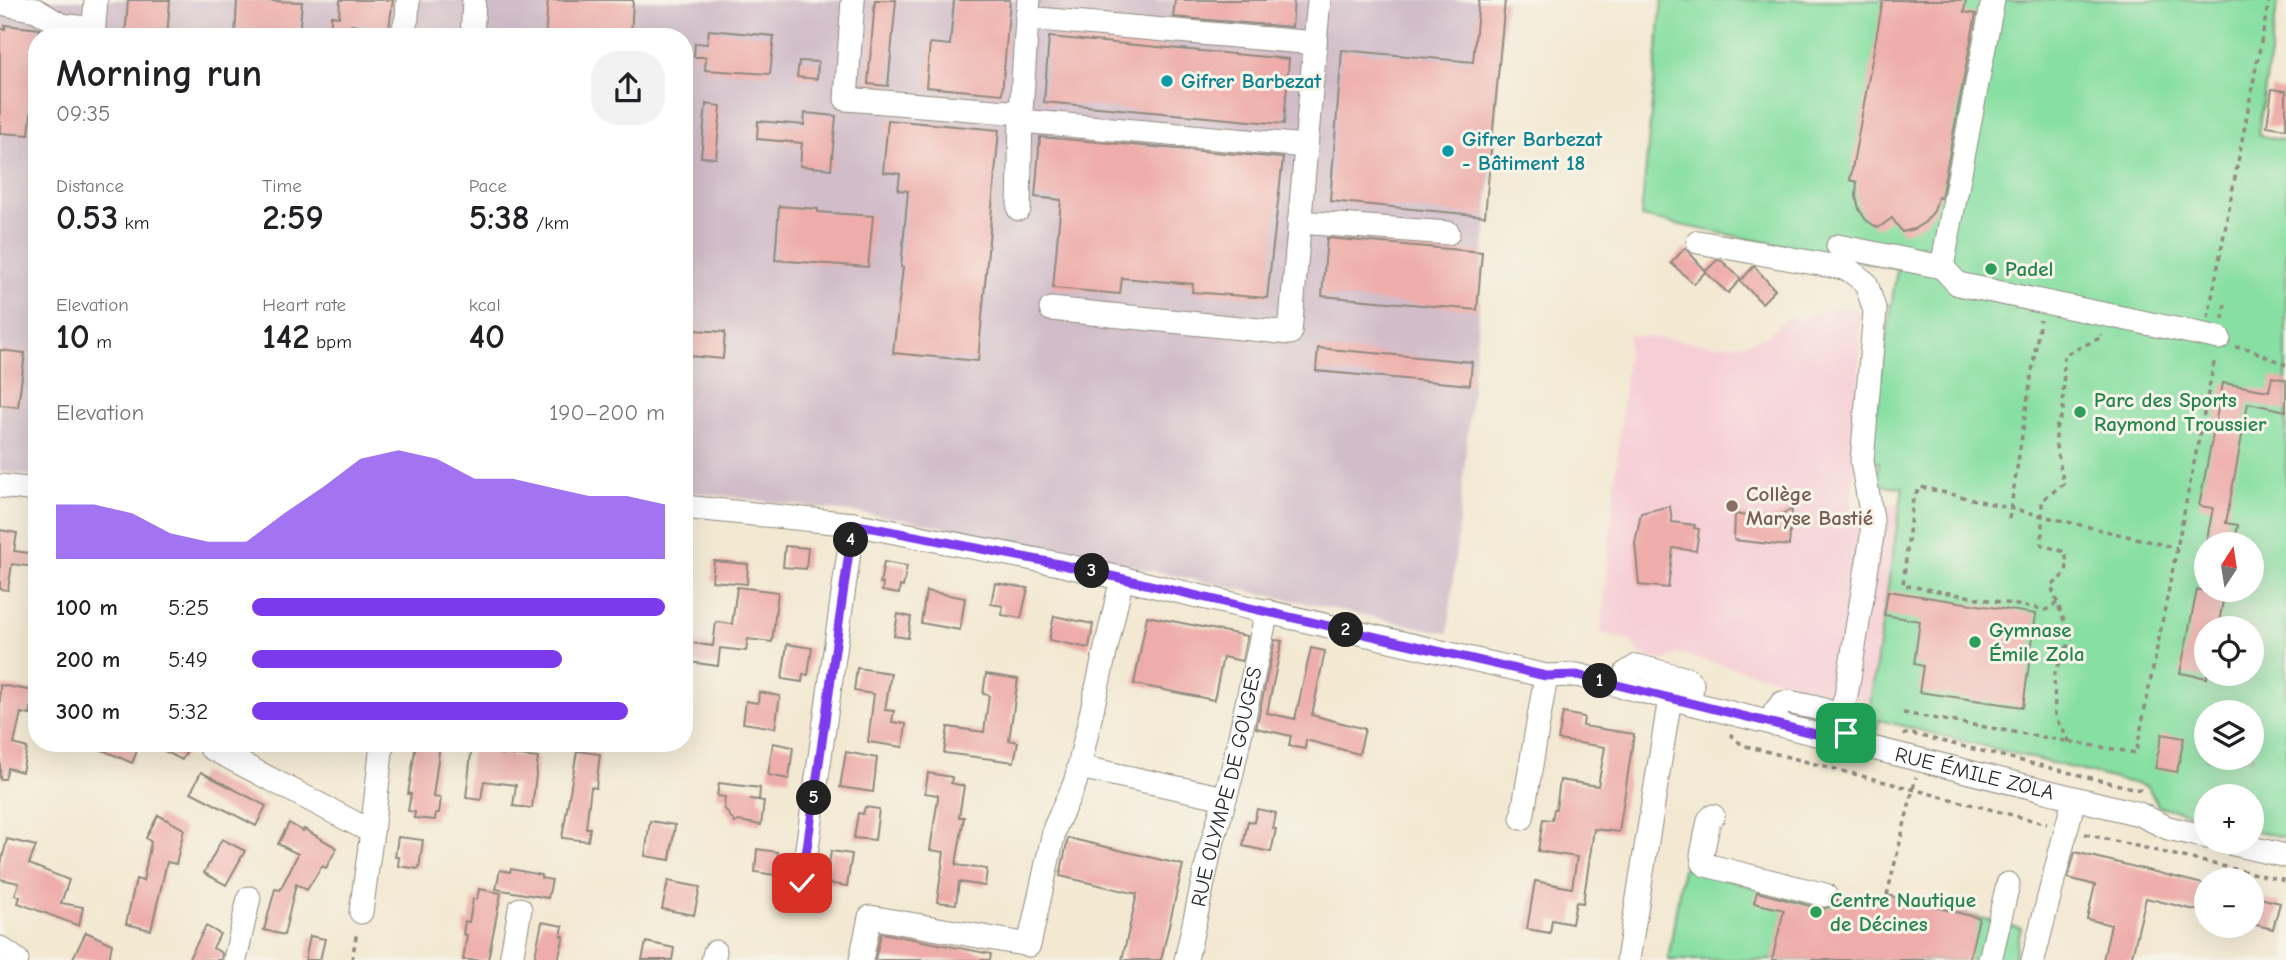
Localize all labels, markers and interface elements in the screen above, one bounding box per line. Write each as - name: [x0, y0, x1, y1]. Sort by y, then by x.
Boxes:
- button: share: [591, 51, 665, 125]
- text: Morning run: [56, 52, 262, 96]
- place label: Gifrer Barbezat: [1181, 69, 1322, 93]
- marker: Gifrer Barbezat: [1159, 73, 1175, 89]
- text: 09:35: [56, 100, 111, 127]
- place label: Gifrer Barbezat - Bâtiment 18: [1462, 127, 1603, 175]
- marker: Gifrer Barbezat - Bâtiment 18: [1440, 143, 1456, 159]
- text: Distance: [56, 175, 124, 197]
- text: Time: [262, 175, 302, 197]
- text: Pace: [469, 175, 507, 197]
- text: 0.53: [56, 197, 118, 238]
- text: 2:59: [262, 197, 324, 238]
- text: 5:38: [469, 197, 530, 238]
- text: km: [118, 212, 149, 234]
- text: /km: [530, 212, 569, 234]
- place label: Padel: [2005, 257, 2054, 281]
- marker: Padel: [1983, 261, 1999, 277]
- text: Elevation: [56, 294, 129, 316]
- text: Heart rate: [262, 294, 346, 316]
- text: kcal: [469, 294, 501, 316]
- text: 10: [56, 316, 90, 357]
- text: 142: [262, 316, 310, 357]
- text: 40: [469, 316, 505, 357]
- text: m: [90, 331, 112, 353]
- text: bpm: [310, 331, 352, 353]
- place label: Parc des Sports Raymond Troussier: [2094, 388, 2267, 436]
- text: Elevation: [56, 399, 144, 426]
- text: 190–200 m: [549, 399, 665, 426]
- marker: Parc des Sports Raymond Troussier: [2072, 404, 2088, 420]
- place label: Collège Maryse Bastié: [1746, 482, 1873, 530]
- marker: Collège Maryse Bastié: [1724, 498, 1740, 514]
- pin: 4: [834, 522, 868, 558]
- text: 4: [846, 528, 855, 550]
- north arrow: [2194, 532, 2264, 602]
- map controls: [2194, 532, 2264, 938]
- pin: 3: [1074, 554, 1110, 588]
- text: 3: [1087, 559, 1096, 581]
- text: 100 m: [56, 594, 118, 621]
- text: 5:25: [168, 594, 209, 621]
- pin: 2: [1328, 612, 1364, 648]
- button: locate: [2194, 616, 2264, 686]
- text: 2: [1341, 618, 1350, 640]
- place label: Gymnase Émile Zola: [1989, 618, 2085, 666]
- marker: Gymnase Émile Zola: [1967, 634, 1983, 650]
- text: 200 m: [56, 646, 120, 673]
- text: 5:49: [168, 646, 208, 673]
- pin: 1: [1582, 664, 1618, 698]
- street label: RUE OLYMPE DE GOUGES: [1186, 665, 1267, 909]
- text: 1: [1596, 669, 1603, 691]
- text: 300 m: [56, 698, 120, 725]
- text: 5:32: [168, 698, 208, 725]
- button: layers: [2194, 700, 2264, 770]
- pin: [1816, 703, 1876, 763]
- icon: arrive: [1827, 714, 1865, 752]
- street label: RUE ÉMILE ZOLA: [1892, 742, 2057, 805]
- pin: 5: [796, 780, 832, 816]
- button: +: [2194, 784, 2264, 854]
- text: 5: [808, 786, 819, 808]
- pin: [772, 853, 832, 913]
- icon: check: [783, 864, 821, 902]
- button: −: [2194, 868, 2264, 938]
- place label: Centre Nautique de Décines: [1830, 888, 1976, 936]
- marker: Centre Nautique de Décines: [1808, 904, 1824, 920]

